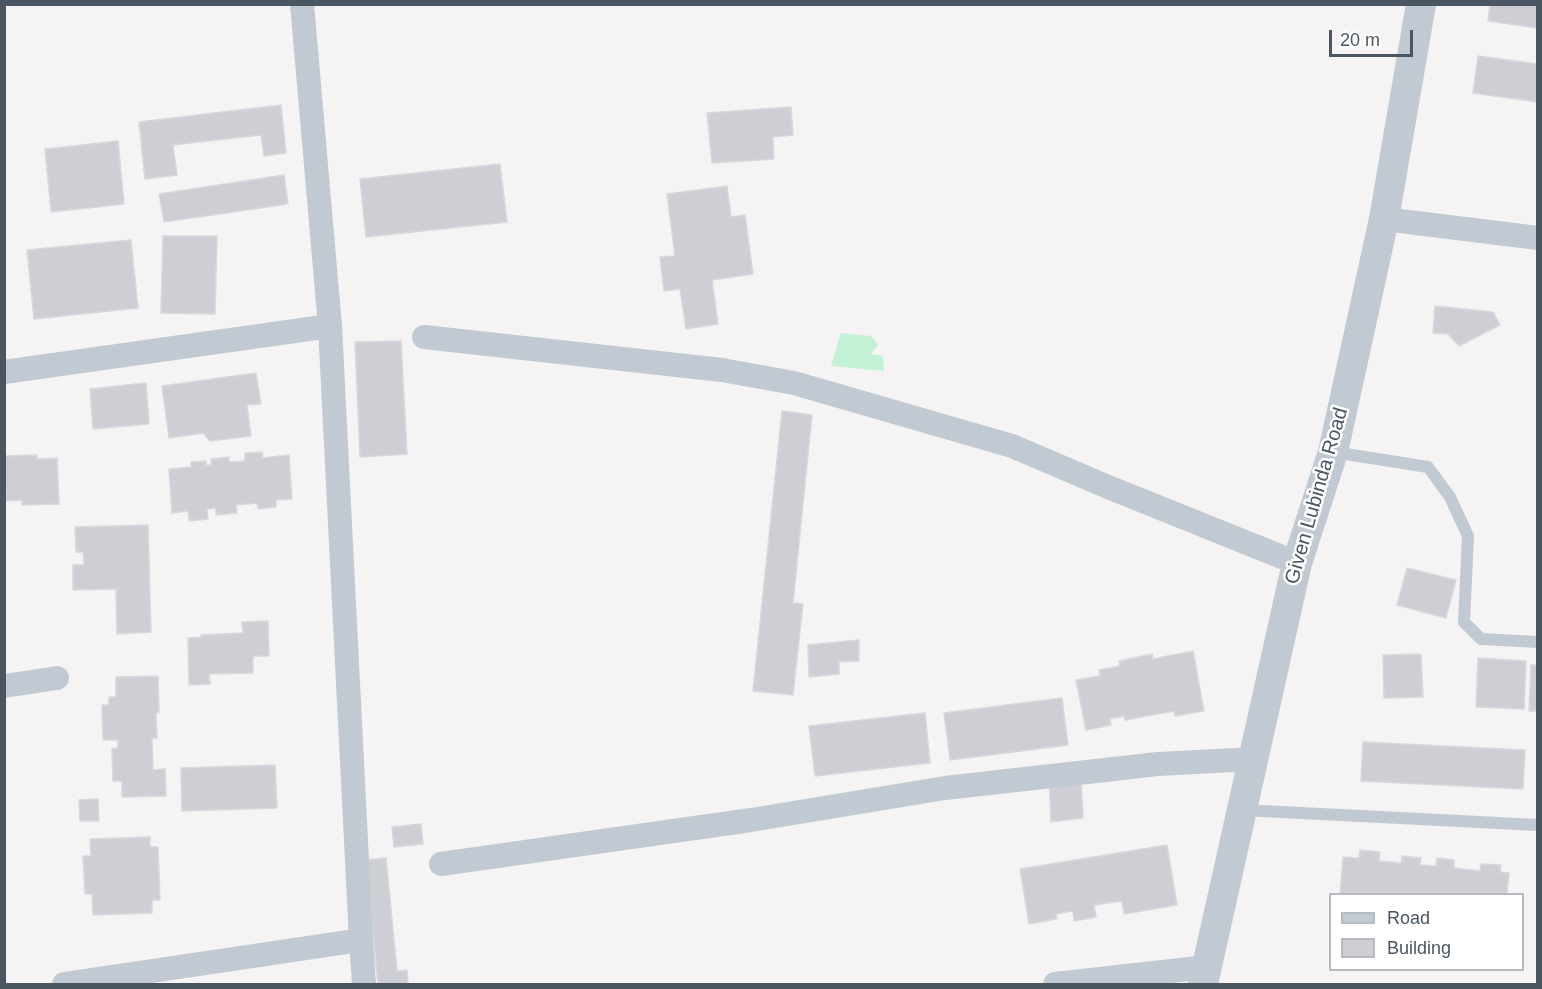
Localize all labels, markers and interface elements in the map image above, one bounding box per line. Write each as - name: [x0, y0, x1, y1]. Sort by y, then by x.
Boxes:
- scale bar: [1332, 18, 1416, 56]
- text: 20 m: [1340, 30, 1380, 50]
- street label: Given Lubinda Road: [1280, 405, 1354, 587]
- legend: [1329, 893, 1524, 971]
- text: Road: [1387, 908, 1430, 928]
- text: Building: [1387, 938, 1451, 958]

